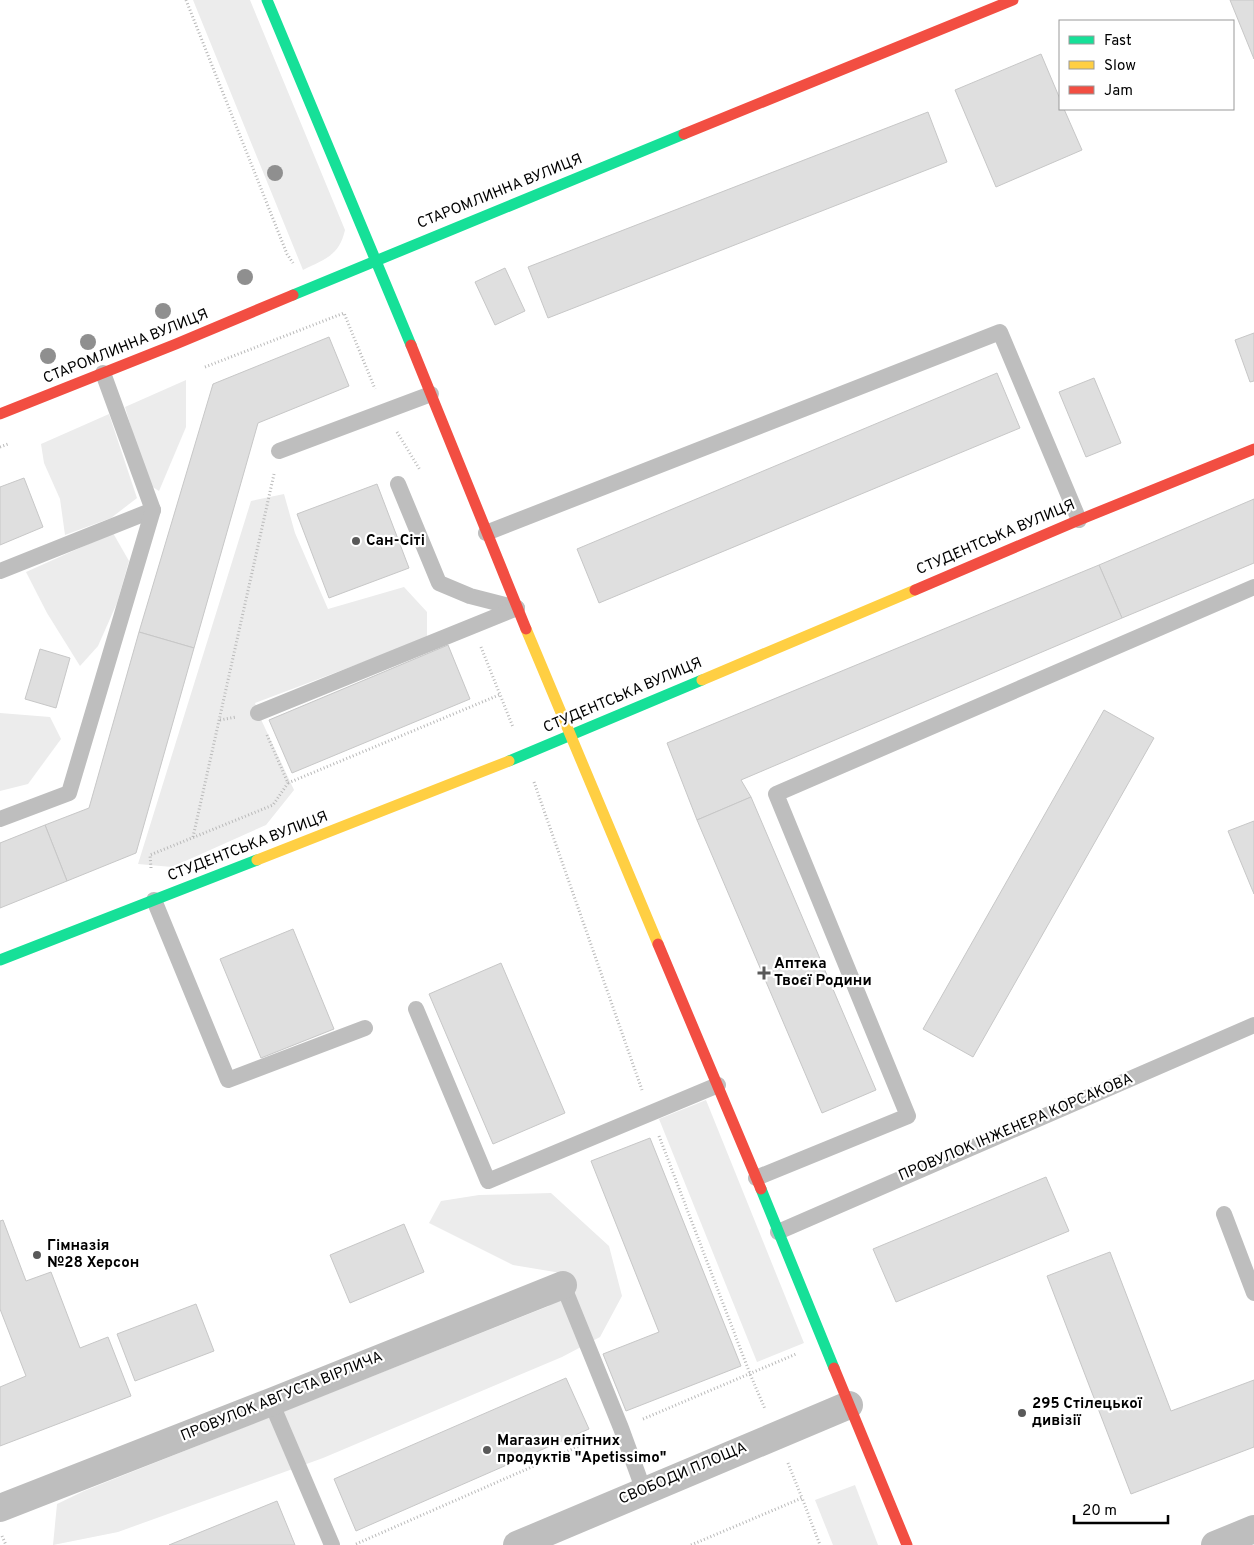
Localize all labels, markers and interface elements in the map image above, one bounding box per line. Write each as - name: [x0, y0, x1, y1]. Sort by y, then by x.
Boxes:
- legend: [1059, 20, 1234, 110]
- text: Fast: [1104, 32, 1132, 51]
- text: Slow: [1104, 57, 1136, 76]
- text: Jam: [1104, 82, 1133, 101]
- street label: СТАРОМЛИННА ВУЛИЦЯ: [415, 150, 585, 234]
- street label: СТАРОМЛИННА ВУЛИЦЯ: [41, 305, 211, 389]
- street label: СТУДЕНТСЬКА ВУЛИЦЯ: [914, 496, 1078, 580]
- place label: Сан-Сіті: [366, 532, 425, 551]
- marker: Сан-Сіті: [350, 535, 362, 547]
- street label: СТУДЕНТСЬКА ВУЛИЦЯ: [541, 654, 705, 738]
- street label: СТУДЕНТСЬКА ВУЛИЦЯ: [165, 808, 331, 886]
- place label: Аптека Твоєї Родини: [774, 955, 872, 991]
- marker: Аптека Твоєї Родини: [758, 967, 770, 979]
- street label: ПРОВУЛОК ІНЖЕНЕРА КОРСАКОВА: [896, 1070, 1136, 1186]
- place label: Гімназія №28 Херсон: [47, 1237, 139, 1273]
- marker: Гімназія №28 Херсон: [31, 1249, 43, 1261]
- street label: ПРОВУЛОК АВГУСТА ВІРЛИЧА: [178, 1348, 386, 1446]
- place label: 295 Стілецької дивізії: [1032, 1395, 1143, 1431]
- marker: 295 Стілецької дивізії: [1016, 1407, 1028, 1419]
- place label: Магазин елітних продуктів "Apetissimo": [497, 1432, 666, 1468]
- street label: СВОБОДИ ПЛОЩА: [616, 1438, 750, 1510]
- marker: Магазин елітних продуктів "Apetissimo": [481, 1444, 493, 1456]
- scale bar: [1074, 1492, 1168, 1524]
- text: 20 m: [1082, 1502, 1117, 1521]

